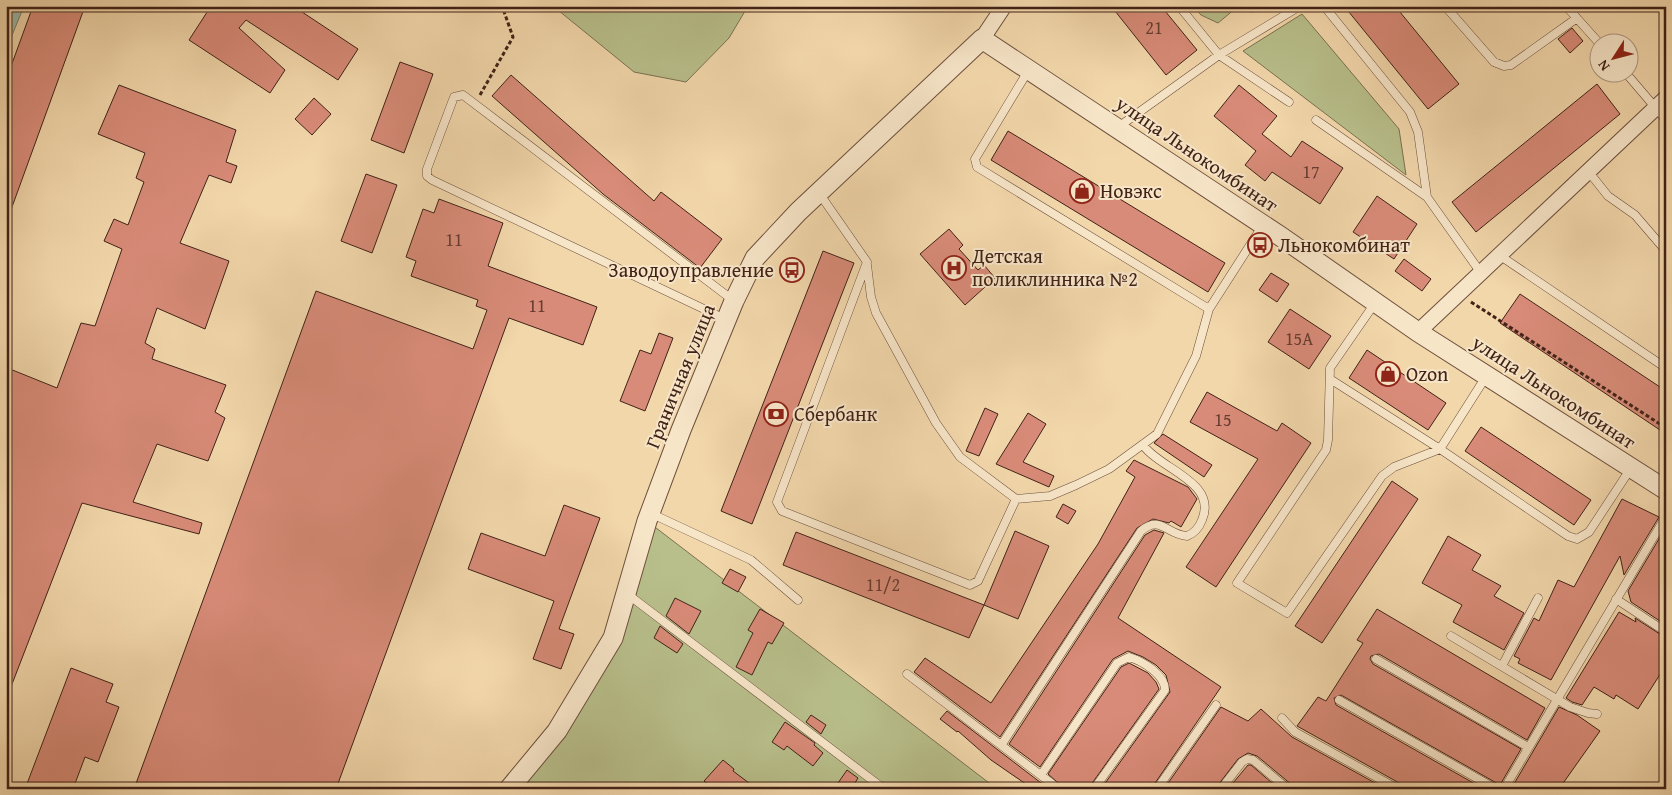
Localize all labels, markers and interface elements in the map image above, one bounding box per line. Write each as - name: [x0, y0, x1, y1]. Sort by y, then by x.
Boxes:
- house number: 21: [1145, 14, 1163, 41]
- north arrow: [1590, 32, 1640, 82]
- text: N: [1592, 55, 1614, 75]
- street label: улица Льнокомбинат: [1109, 88, 1285, 219]
- house number: 17: [1302, 158, 1320, 185]
- place label: Новэкс: [1100, 176, 1162, 205]
- shop icon: Новэкс: [1069, 178, 1095, 204]
- house number: 11: [445, 226, 463, 253]
- place label: Льнокомбинат: [1278, 230, 1410, 259]
- bus stop icon: Льнокомбинат: [1247, 232, 1273, 258]
- place label: Детская поликлинника №2: [971, 241, 1138, 293]
- place label: Заводоуправление: [608, 255, 774, 284]
- hospital icon: Детская поликлинника №2: [941, 255, 967, 281]
- bus stop icon: Заводоуправление: [779, 257, 805, 283]
- house number: 11: [528, 292, 546, 319]
- street label: Граничная улица: [637, 299, 722, 453]
- house number: 15А: [1285, 325, 1313, 352]
- street label: улица Льнокомбинат: [1466, 327, 1642, 456]
- place label: Ozon: [1406, 359, 1448, 388]
- shop icon: Ozon: [1375, 361, 1401, 387]
- place label: Сбербанк: [794, 399, 878, 428]
- bank icon: Сбербанк: [763, 401, 789, 427]
- house number: 15: [1214, 406, 1232, 433]
- house number: 11/2: [866, 571, 900, 598]

